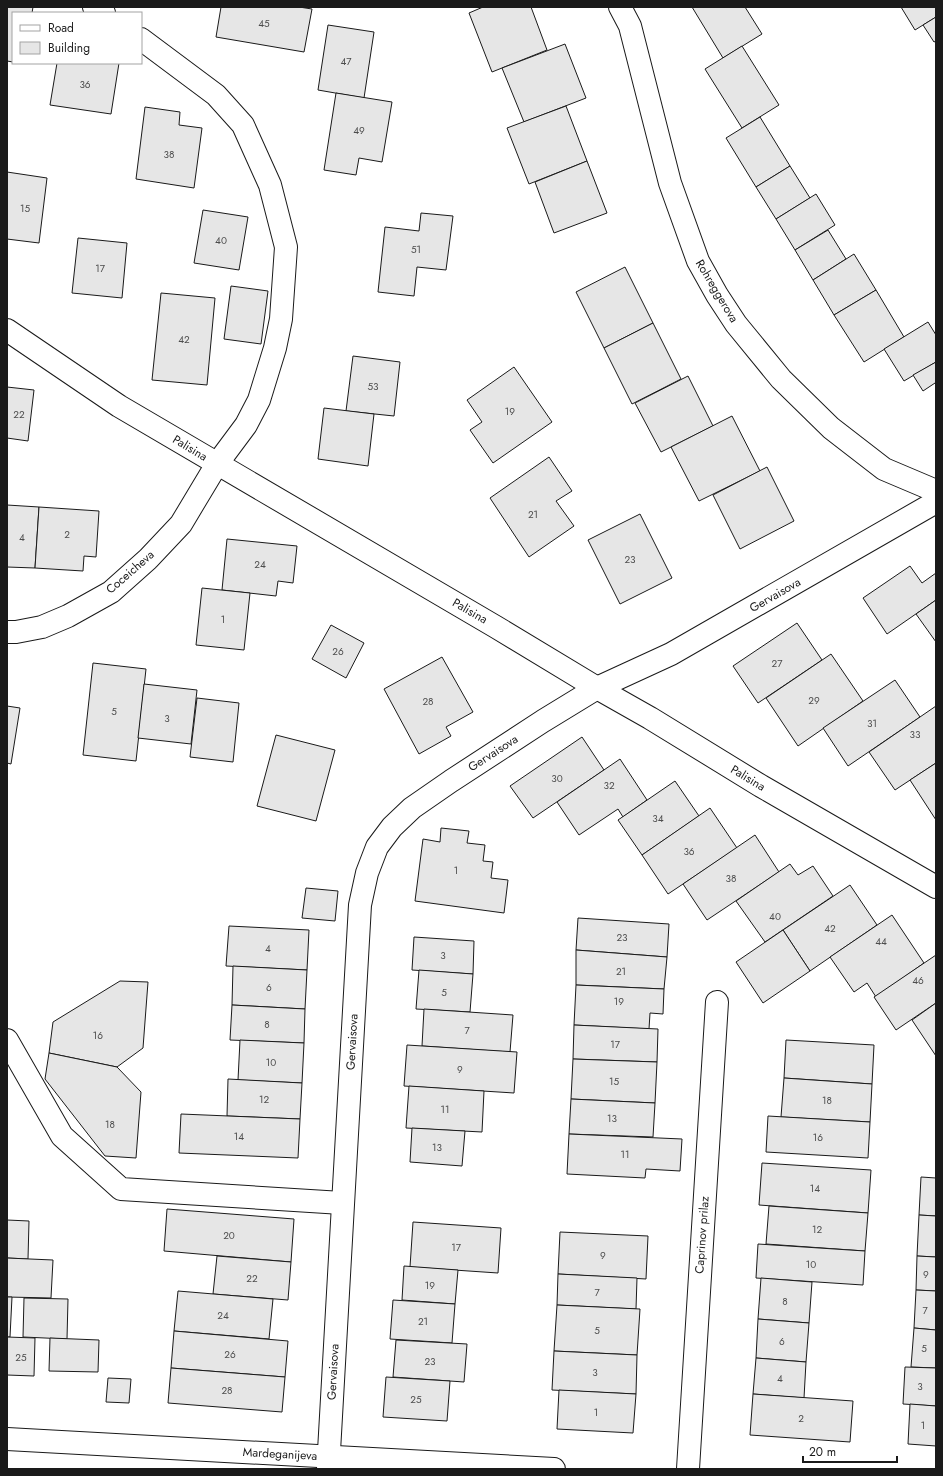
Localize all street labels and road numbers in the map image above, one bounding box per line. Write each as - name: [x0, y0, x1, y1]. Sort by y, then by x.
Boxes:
- street label: Rohreggerova: [691, 256, 743, 326]
- street label: Palisina: [169, 431, 211, 466]
- street label: Coceicheva: [102, 546, 158, 598]
- street label: Gervaisova: [746, 573, 804, 617]
- street label: Palisina: [449, 594, 491, 628]
- street label: Gervaisova: [464, 730, 522, 776]
- street label: Palisina: [727, 761, 769, 796]
- street label: Gervaisova: [342, 1013, 362, 1071]
- street label: Caprinov prilaz: [690, 1195, 714, 1274]
- street label: Gervaisova: [323, 1343, 343, 1401]
- street label: Mardeganijeva: [242, 1443, 318, 1465]

